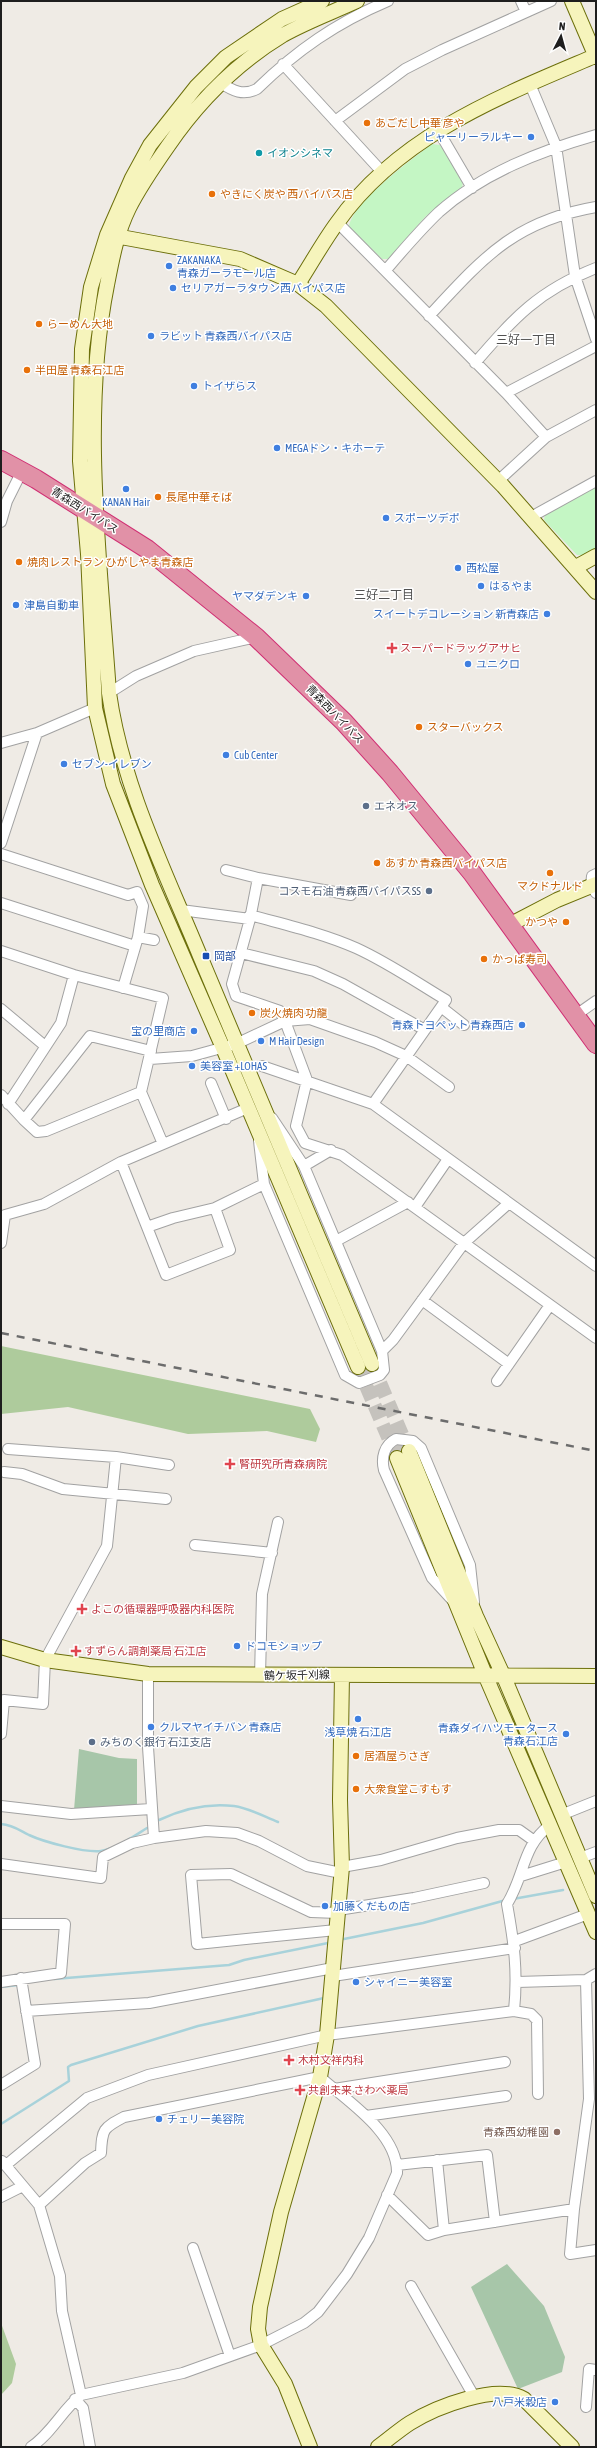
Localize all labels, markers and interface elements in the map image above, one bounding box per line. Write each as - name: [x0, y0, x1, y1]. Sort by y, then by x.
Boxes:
- north arrow: [541, 16, 581, 56]
- text: N: [558, 20, 566, 32]
- place label: あごだし中華 彦や: [375, 117, 465, 129]
- marker: あごだし中華 彦や: [362, 118, 372, 128]
- place label: ピャーリーラルキー: [424, 131, 523, 143]
- marker: ピャーリーラルキー: [526, 132, 536, 142]
- place label: イオンシネマ: [267, 147, 333, 159]
- marker: イオンシネマ: [254, 148, 264, 158]
- place label: やきにく炭や 西バイパス店: [220, 188, 353, 200]
- marker: やきにく炭や 西バイパス店: [207, 189, 217, 199]
- place label: ZAKANAKA 青森ガーラモール店: [177, 254, 276, 279]
- marker: ZAKANAKA 青森ガーラモール店: [164, 261, 174, 271]
- place label: セリアガーラタウン西バイパス店: [181, 282, 346, 294]
- marker: セリアガーラタウン西バイパス店: [168, 283, 178, 293]
- place label: らーめん大地: [47, 318, 113, 330]
- marker: らーめん大地: [34, 319, 44, 329]
- place label: ラビット 青森西バイパス店: [159, 330, 292, 342]
- marker: ラビット 青森西バイパス店: [146, 331, 156, 341]
- district label: 三好一丁目: [496, 333, 556, 347]
- place label: 半田屋 青森石江店: [35, 364, 125, 376]
- marker: 半田屋 青森石江店: [22, 365, 32, 375]
- place label: トイザらス: [202, 380, 257, 392]
- marker: トイザらス: [189, 381, 199, 391]
- place label: MEGAドン・キホーテ: [285, 442, 385, 454]
- marker: MEGAドン・キホーテ: [272, 443, 282, 453]
- marker: KANAN Hair: [121, 484, 131, 494]
- street label: 青森西バイパス: [49, 485, 121, 535]
- place label: 長尾中華そば: [166, 491, 232, 503]
- marker: 長尾中華そば: [153, 492, 163, 502]
- place label: KANAN Hair: [102, 496, 151, 508]
- place label: スポーツデポ: [394, 512, 460, 524]
- marker: スポーツデポ: [381, 513, 391, 523]
- place label: 焼肉レストラン ひがしやま青森店: [27, 556, 193, 568]
- marker: 焼肉レストラン ひがしやま青森店: [14, 557, 24, 567]
- place label: 西松屋: [466, 562, 499, 574]
- marker: 西松屋: [453, 563, 463, 573]
- place label: はるやま: [489, 580, 533, 592]
- marker: はるやま: [476, 581, 486, 591]
- district label: 三好二丁目: [354, 588, 414, 602]
- place label: ヤマダデンキ: [232, 590, 298, 602]
- marker: ヤマダデンキ: [301, 591, 311, 601]
- place label: 津島自動車: [24, 599, 79, 611]
- marker: 津島自動車: [11, 600, 21, 610]
- place label: スイートデコレーション 新青森店: [373, 608, 539, 620]
- marker: スイートデコレーション 新青森店: [542, 609, 552, 619]
- place label: スーパードラッグアサヒ: [400, 642, 521, 654]
- marker: スーパードラッグアサヒ: [387, 643, 397, 653]
- place label: ユニクロ: [476, 658, 520, 670]
- marker: ユニクロ: [463, 659, 473, 669]
- street label: 青森西バイパス: [304, 682, 366, 746]
- place label: スターバックス: [427, 721, 504, 733]
- marker: スターバックス: [414, 722, 424, 732]
- place label: Cub Center: [234, 749, 278, 761]
- marker: Cub Center: [221, 750, 231, 760]
- place label: セブン-イレブン: [72, 758, 152, 770]
- marker: セブン-イレブン: [59, 759, 69, 769]
- place label: エネオス: [374, 800, 418, 812]
- marker: エネオス: [361, 801, 371, 811]
- place label: あすか 青森西バイパス店: [385, 857, 507, 869]
- marker: あすか 青森西バイパス店: [372, 858, 382, 868]
- marker: マクドナルド: [545, 868, 555, 878]
- place label: マクドナルド: [517, 880, 583, 892]
- place label: コスモ石油 青森西バイパスSS: [278, 885, 421, 897]
- marker: コスモ石油 青森西バイパスSS: [424, 886, 434, 896]
- place label: かつや: [525, 916, 558, 928]
- marker: かつや: [561, 917, 571, 927]
- place label: 岡部: [214, 950, 236, 962]
- marker: 岡部: [201, 951, 211, 961]
- place label: かっぱ寿司: [492, 953, 547, 965]
- marker: かっぱ寿司: [479, 954, 489, 964]
- place label: 炭火焼肉 功龍: [260, 1007, 328, 1019]
- marker: 炭火焼肉 功龍: [247, 1008, 257, 1018]
- place label: 青森トヨペット 青森西店: [391, 1019, 514, 1031]
- marker: 青森トヨペット 青森西店: [517, 1020, 527, 1030]
- place label: 宝の里商店: [131, 1025, 186, 1037]
- marker: 宝の里商店: [189, 1026, 199, 1036]
- place label: M Hair Design: [269, 1035, 324, 1047]
- marker: M Hair Design: [256, 1036, 266, 1046]
- place label: 美容室 +LOHAS: [200, 1060, 267, 1072]
- marker: 美容室 +LOHAS: [187, 1061, 197, 1071]
- marker: 腎研究所青森病院: [224, 1458, 236, 1470]
- place label: 腎研究所青森病院: [239, 1458, 327, 1470]
- marker: よこの循環器呼吸器内科医院: [76, 1603, 88, 1615]
- place label: よこの循環器呼吸器内科医院: [91, 1603, 234, 1615]
- place label: ドコモショップ: [245, 1640, 322, 1652]
- marker: ドコモショップ: [232, 1641, 242, 1651]
- place label: すずらん調剤薬局 石江店: [84, 1645, 207, 1657]
- marker: すずらん調剤薬局 石江店: [71, 1646, 81, 1656]
- street label: 鶴ケ坂千刈線: [264, 1668, 330, 1682]
- marker: 浅草焼 石江店: [353, 1714, 363, 1724]
- place label: クルマヤイチバン 青森店: [159, 1721, 282, 1733]
- marker: クルマヤイチバン 青森店: [146, 1722, 156, 1732]
- place label: 青森ダイハツモータース 青森石江店: [438, 1722, 558, 1747]
- place label: 浅草焼 石江店: [324, 1726, 392, 1738]
- marker: 青森ダイハツモータース 青森石江店: [561, 1729, 571, 1739]
- place label: みちのく銀行 石江支店: [100, 1736, 212, 1748]
- marker: みちのく銀行 石江支店: [87, 1737, 97, 1747]
- place label: 居酒屋うさぎ: [364, 1750, 430, 1762]
- marker: 居酒屋うさぎ: [351, 1751, 361, 1761]
- place label: 大衆食堂こすもす: [364, 1783, 452, 1795]
- marker: 大衆食堂こすもす: [351, 1784, 361, 1794]
- place label: 加藤くだもの店: [333, 1900, 410, 1912]
- marker: 加藤くだもの店: [320, 1901, 330, 1911]
- place label: シャイニー美容室: [364, 1976, 452, 1988]
- marker: シャイニー美容室: [351, 1977, 361, 1987]
- marker: 木村文祥内科: [283, 2054, 295, 2066]
- place label: 木村文祥内科: [298, 2054, 364, 2066]
- place label: 共創未来 さわべ薬局: [308, 2084, 409, 2096]
- marker: 共創未来 さわべ薬局: [295, 2085, 305, 2095]
- place label: チェリー美容院: [167, 2113, 244, 2125]
- marker: チェリー美容院: [154, 2114, 164, 2124]
- place label: 青森西幼稚園: [483, 2126, 549, 2138]
- marker: 青森西幼稚園: [552, 2127, 562, 2137]
- place label: 八戸米穀店: [492, 2396, 547, 2408]
- marker: 八戸米穀店: [550, 2397, 560, 2407]

